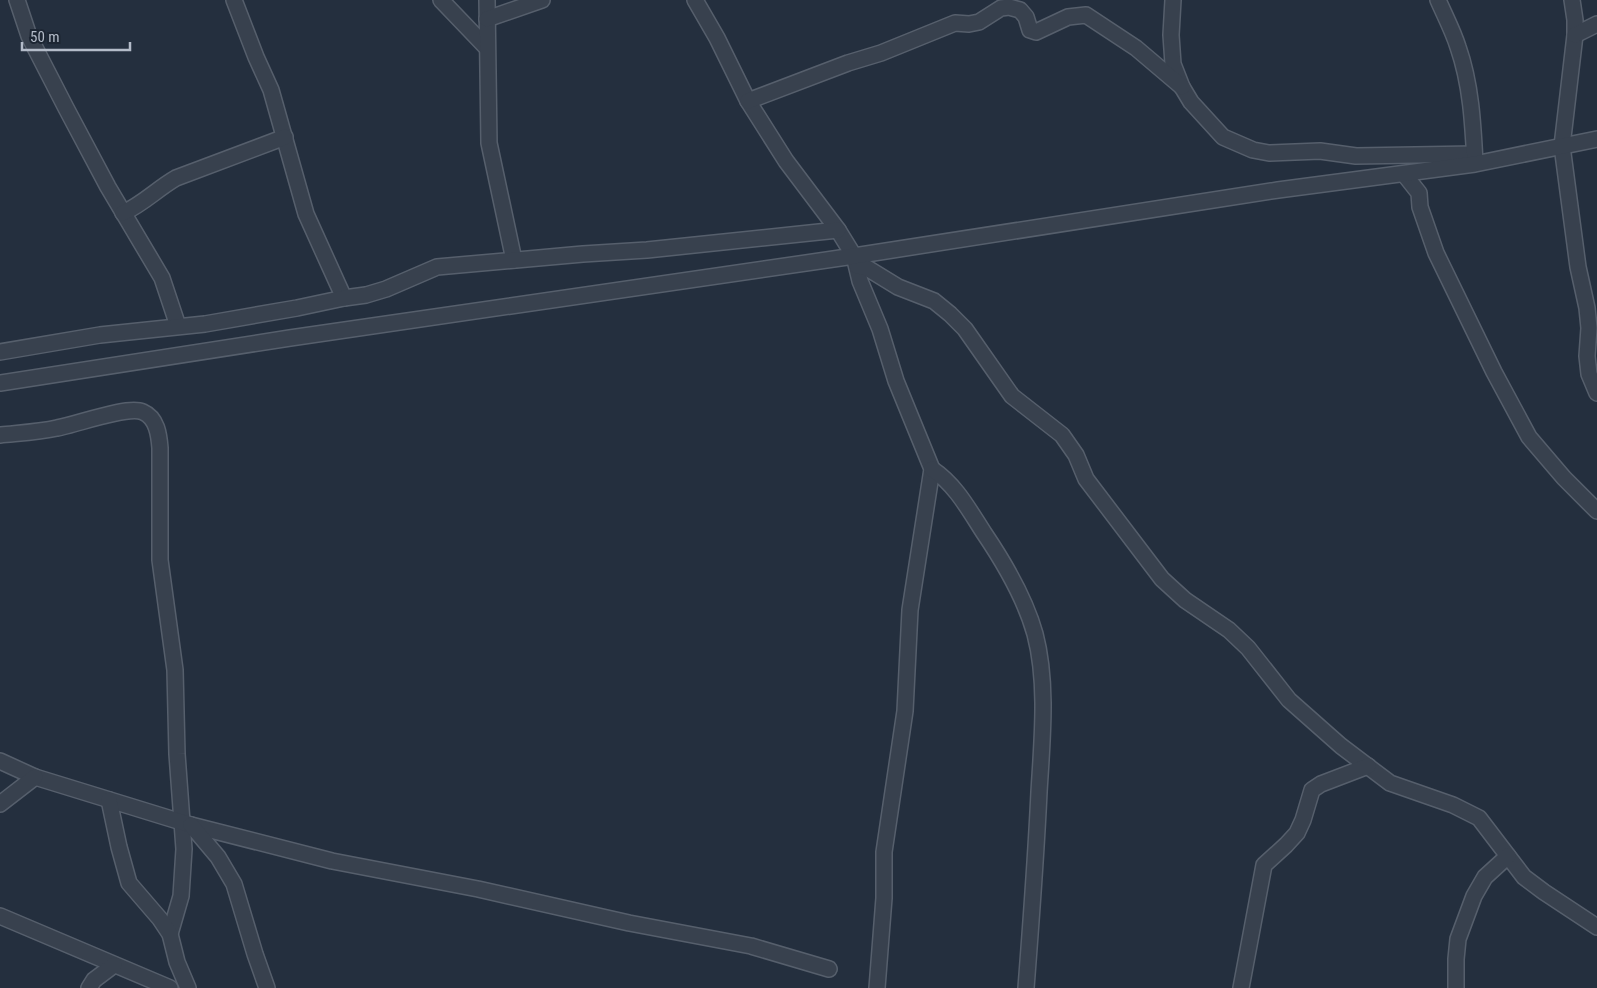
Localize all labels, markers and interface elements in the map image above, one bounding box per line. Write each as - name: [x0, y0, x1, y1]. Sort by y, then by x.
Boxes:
- scale bar: [22, 20, 130, 52]
- text: 50 m: [30, 28, 60, 46]

